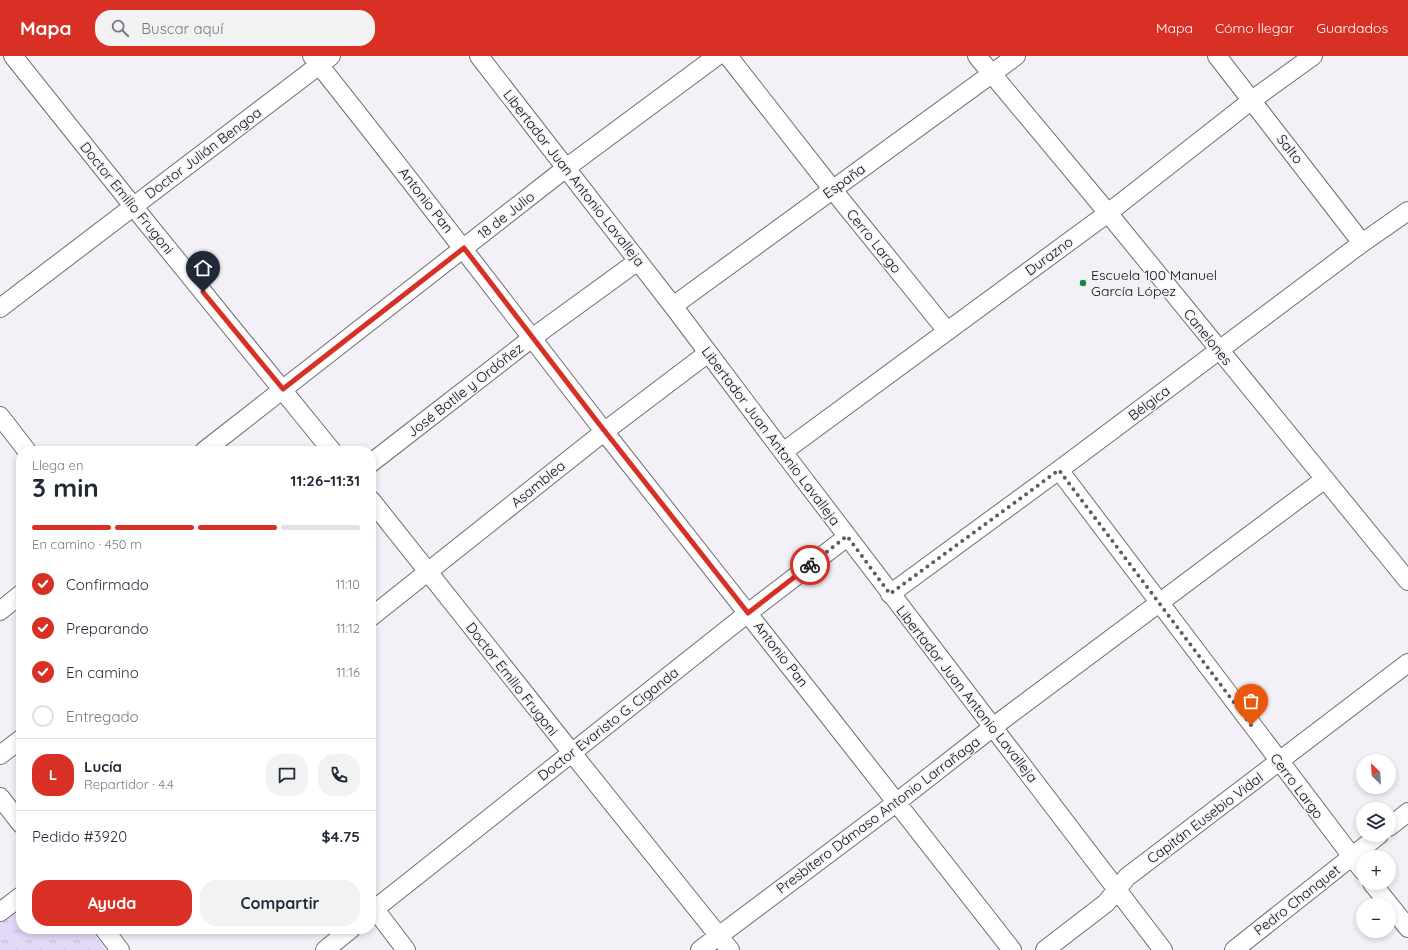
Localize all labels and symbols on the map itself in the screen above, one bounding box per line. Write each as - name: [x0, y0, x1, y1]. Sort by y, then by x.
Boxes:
- street label: Libertador Juan Antonio Lavalleja: [499, 86, 649, 270]
- street label: Doctor Julián Bengoa: [141, 103, 265, 203]
- street label: Salto: [1273, 131, 1307, 167]
- street label: Doctor Emilio Frugoni: [76, 138, 178, 258]
- street label: España: [819, 160, 869, 202]
- street label: Antonio Pan: [395, 164, 457, 236]
- street label: 18 de Julio: [474, 187, 538, 243]
- street label: Cerro Largo: [843, 205, 905, 277]
- street label: Durazno: [1021, 233, 1077, 279]
- pin: [186, 251, 220, 292]
- place label: Escuela 100 Manuel García López: [1091, 266, 1217, 300]
- marker: Escuela 100 Manuel García López: [1078, 278, 1088, 288]
- street label: Canelones: [1180, 305, 1236, 369]
- street label: José Batlle y Ordóñez: [403, 339, 527, 441]
- street label: Libertador Juan Antonio Lavalleja: [698, 343, 844, 529]
- street label: Bélgica: [1125, 382, 1173, 424]
- street label: Asamblea: [507, 457, 569, 511]
- courier: [790, 545, 830, 585]
- street label: Libertador Juan Antonio Lavalleja: [892, 602, 1042, 786]
- street label: Antonio Pan: [750, 618, 812, 690]
- street label: Doctor Emilio Frugoni: [462, 619, 562, 739]
- street label: Doctor Evaristo G. Ciganda: [534, 663, 682, 785]
- pin: [1234, 684, 1268, 725]
- street label: Presbítero Dámaso Antonio Larrañaga: [773, 732, 983, 898]
- street label: Cerro Largo: [1266, 750, 1328, 822]
- north arrow: [1356, 754, 1396, 794]
- street label: Capitán Eusebio Vidal: [1143, 768, 1267, 868]
- street label: Pedro Chanquet: [1250, 861, 1344, 939]

